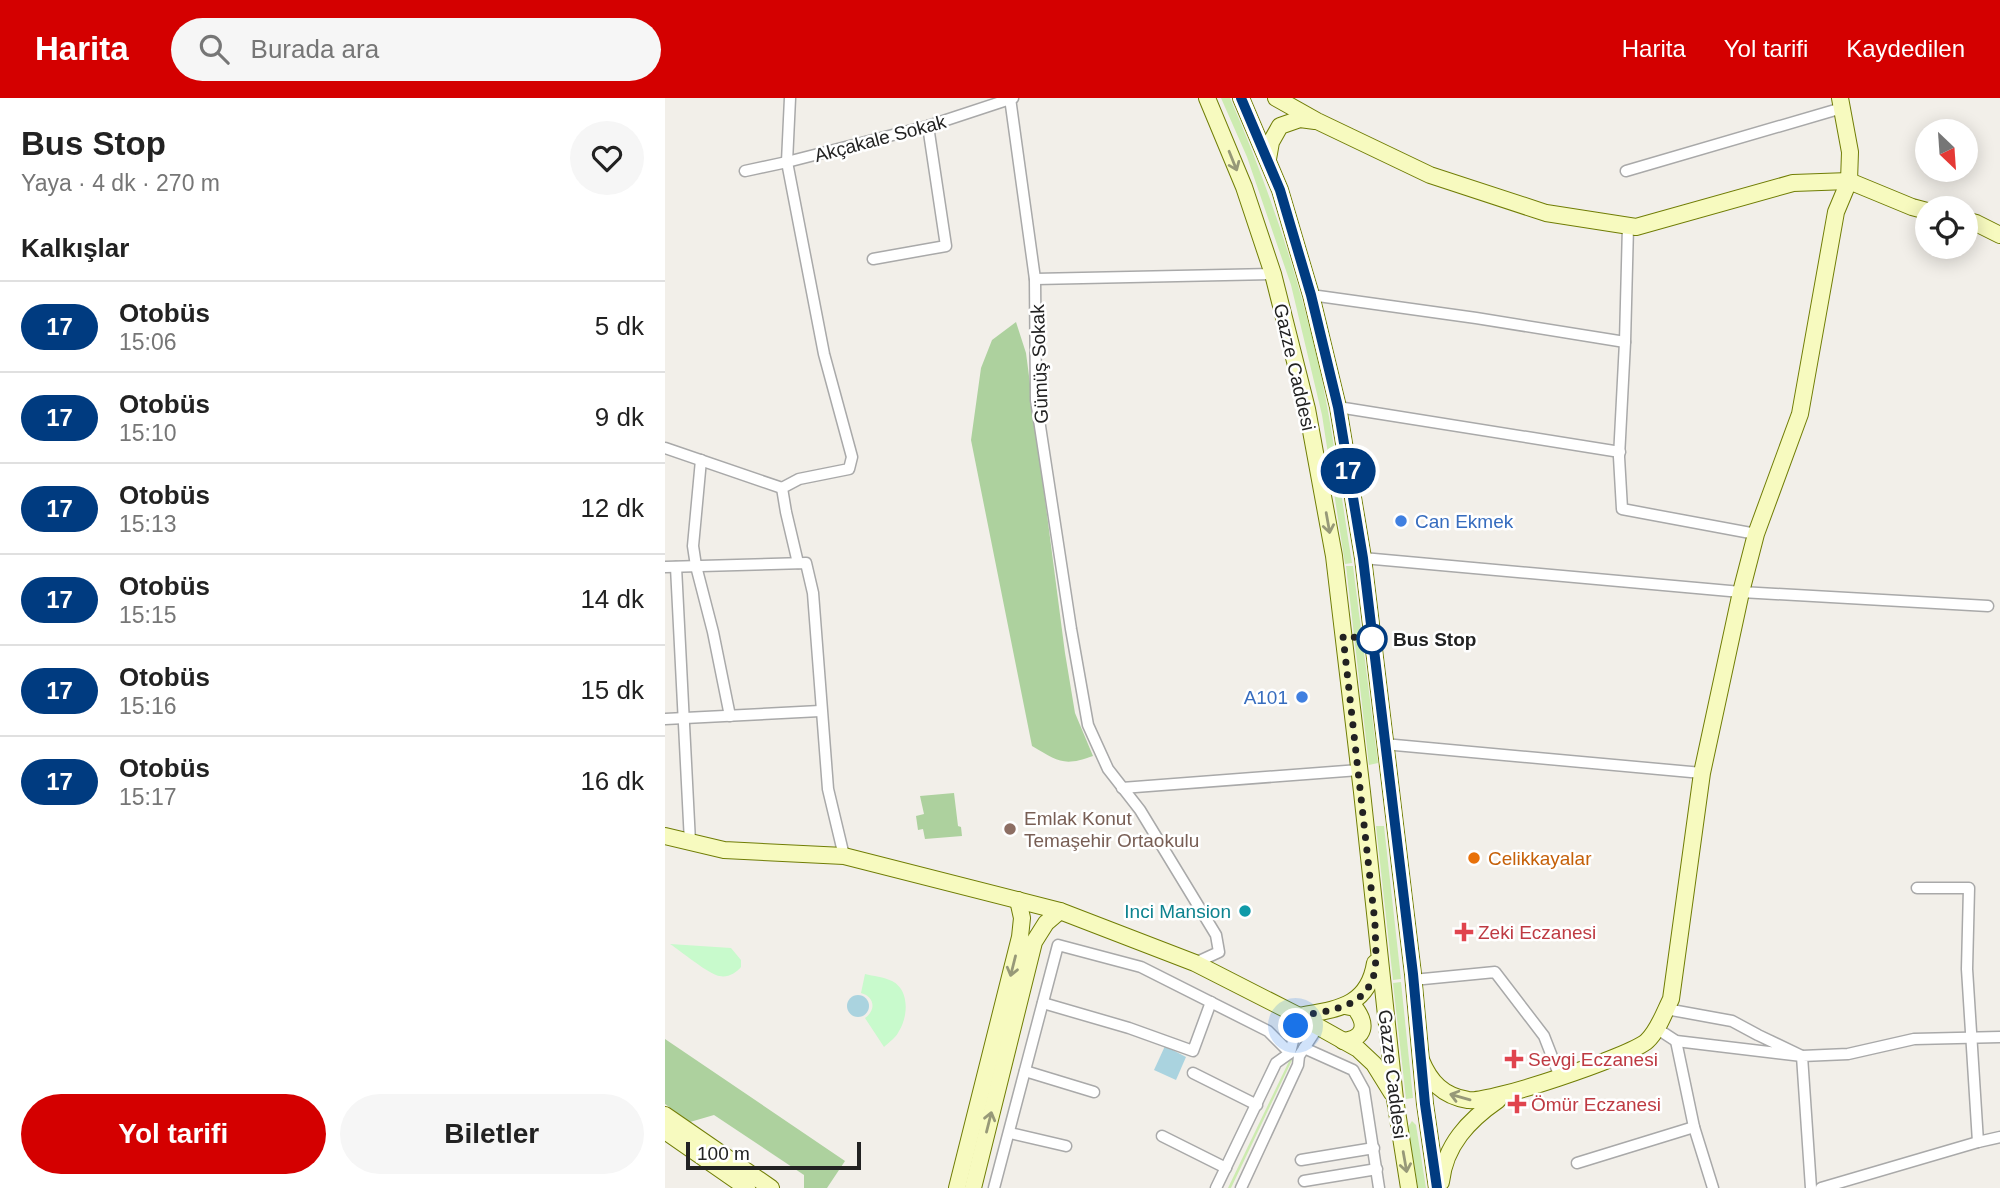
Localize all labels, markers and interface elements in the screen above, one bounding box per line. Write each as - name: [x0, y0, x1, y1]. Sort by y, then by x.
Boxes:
- search box: [171, 18, 661, 81]
- text: Harita: [35, 30, 129, 67]
- icon: search: [195, 30, 233, 68]
- text: Burada ara: [251, 34, 379, 64]
- text: Harita: [1622, 35, 1686, 62]
- text: Yol tarifi: [1724, 35, 1808, 62]
- text: Kaydedilen: [1846, 35, 1965, 62]
- street label: Akçakale Sokak: [812, 111, 949, 166]
- north arrow: [1915, 119, 1977, 182]
- map controls: [1915, 119, 1978, 259]
- button: heart: [570, 121, 644, 195]
- text: Bus Stop: [21, 125, 166, 162]
- one-way arrow: [1227, 150, 1240, 171]
- text: Yaya · 4 dk · 270 m: [21, 170, 220, 196]
- button: locate: [1915, 196, 1978, 259]
- text: Kalkışlar: [21, 233, 129, 263]
- text: Otobüs: [119, 298, 210, 328]
- street label: Gazze Caddesi: [1270, 301, 1319, 433]
- street label: Gümüş Sokak: [1027, 303, 1052, 424]
- text: 5 dk: [595, 311, 644, 341]
- text: 17: [46, 313, 73, 340]
- text: 15:06: [119, 329, 177, 355]
- text: Otobüs: [119, 389, 210, 419]
- text: 9 dk: [595, 402, 644, 432]
- text: 17: [46, 404, 73, 431]
- text: 15:10: [119, 420, 177, 446]
- line badge: 17: [1317, 448, 1379, 494]
- text: 17: [1335, 457, 1361, 484]
- text: Otobüs: [119, 480, 210, 510]
- text: 12 dk: [580, 493, 644, 523]
- text: 17: [46, 495, 73, 522]
- text: 15:13: [119, 511, 177, 537]
- one-way arrow: [1321, 511, 1335, 534]
- place label: Can Ekmek: [1415, 511, 1514, 532]
- marker: Can Ekmek: [1393, 513, 1409, 529]
- text: Otobüs: [119, 571, 210, 601]
- text: 14 dk: [580, 584, 644, 614]
- text: 17: [46, 586, 73, 613]
- text: 15:15: [119, 602, 177, 628]
- marker: Bus Stop: [1357, 624, 1387, 654]
- place label: Bus Stop: [1393, 629, 1476, 650]
- text: Otobüs: [119, 662, 210, 692]
- text: 15 dk: [580, 675, 644, 705]
- text: 17: [46, 677, 73, 704]
- place label: A101: [1244, 687, 1288, 708]
- marker: A101: [1294, 689, 1310, 705]
- text: 15:16: [119, 693, 177, 719]
- text: Otobüs: [119, 753, 210, 783]
- text: 16 dk: [580, 766, 644, 796]
- text: 17: [46, 768, 73, 795]
- text: 15:17: [119, 784, 177, 810]
- place label: Emlak Konut Temaşehir Ortaokulu: [1024, 808, 1199, 851]
- marker: Emlak Konut Temaşehir Ortaokulu: [1002, 821, 1018, 837]
- place label: Celikkayalar: [1488, 848, 1592, 869]
- marker: Celikkayalar: [1466, 850, 1482, 866]
- place label: Inci Mansion: [1124, 901, 1231, 922]
- marker: Inci Mansion: [1237, 903, 1253, 919]
- place label: Zeki Eczanesi: [1478, 922, 1596, 943]
- marker: Zeki Eczanesi: [1456, 924, 1472, 940]
- one-way arrow: [1006, 955, 1019, 977]
- your location: [1278, 1008, 1313, 1043]
- street label: Gazze Caddesi: [1374, 1008, 1411, 1140]
- place label: Sevgi Eczanesi: [1528, 1049, 1658, 1070]
- marker: Sevgi Eczanesi: [1506, 1051, 1522, 1067]
- one-way arrow: [1450, 1090, 1472, 1103]
- button: Yol tarifi: [21, 1094, 326, 1174]
- button: Biletler: [340, 1094, 644, 1174]
- place label: Ömür Eczanesi: [1531, 1094, 1661, 1115]
- marker: Ömür Eczanesi: [1509, 1096, 1525, 1112]
- one-way arrow: [983, 1111, 996, 1134]
- scale bar: [686, 1139, 861, 1171]
- text: 100 m: [697, 1143, 750, 1164]
- one-way arrow: [1399, 1150, 1412, 1173]

